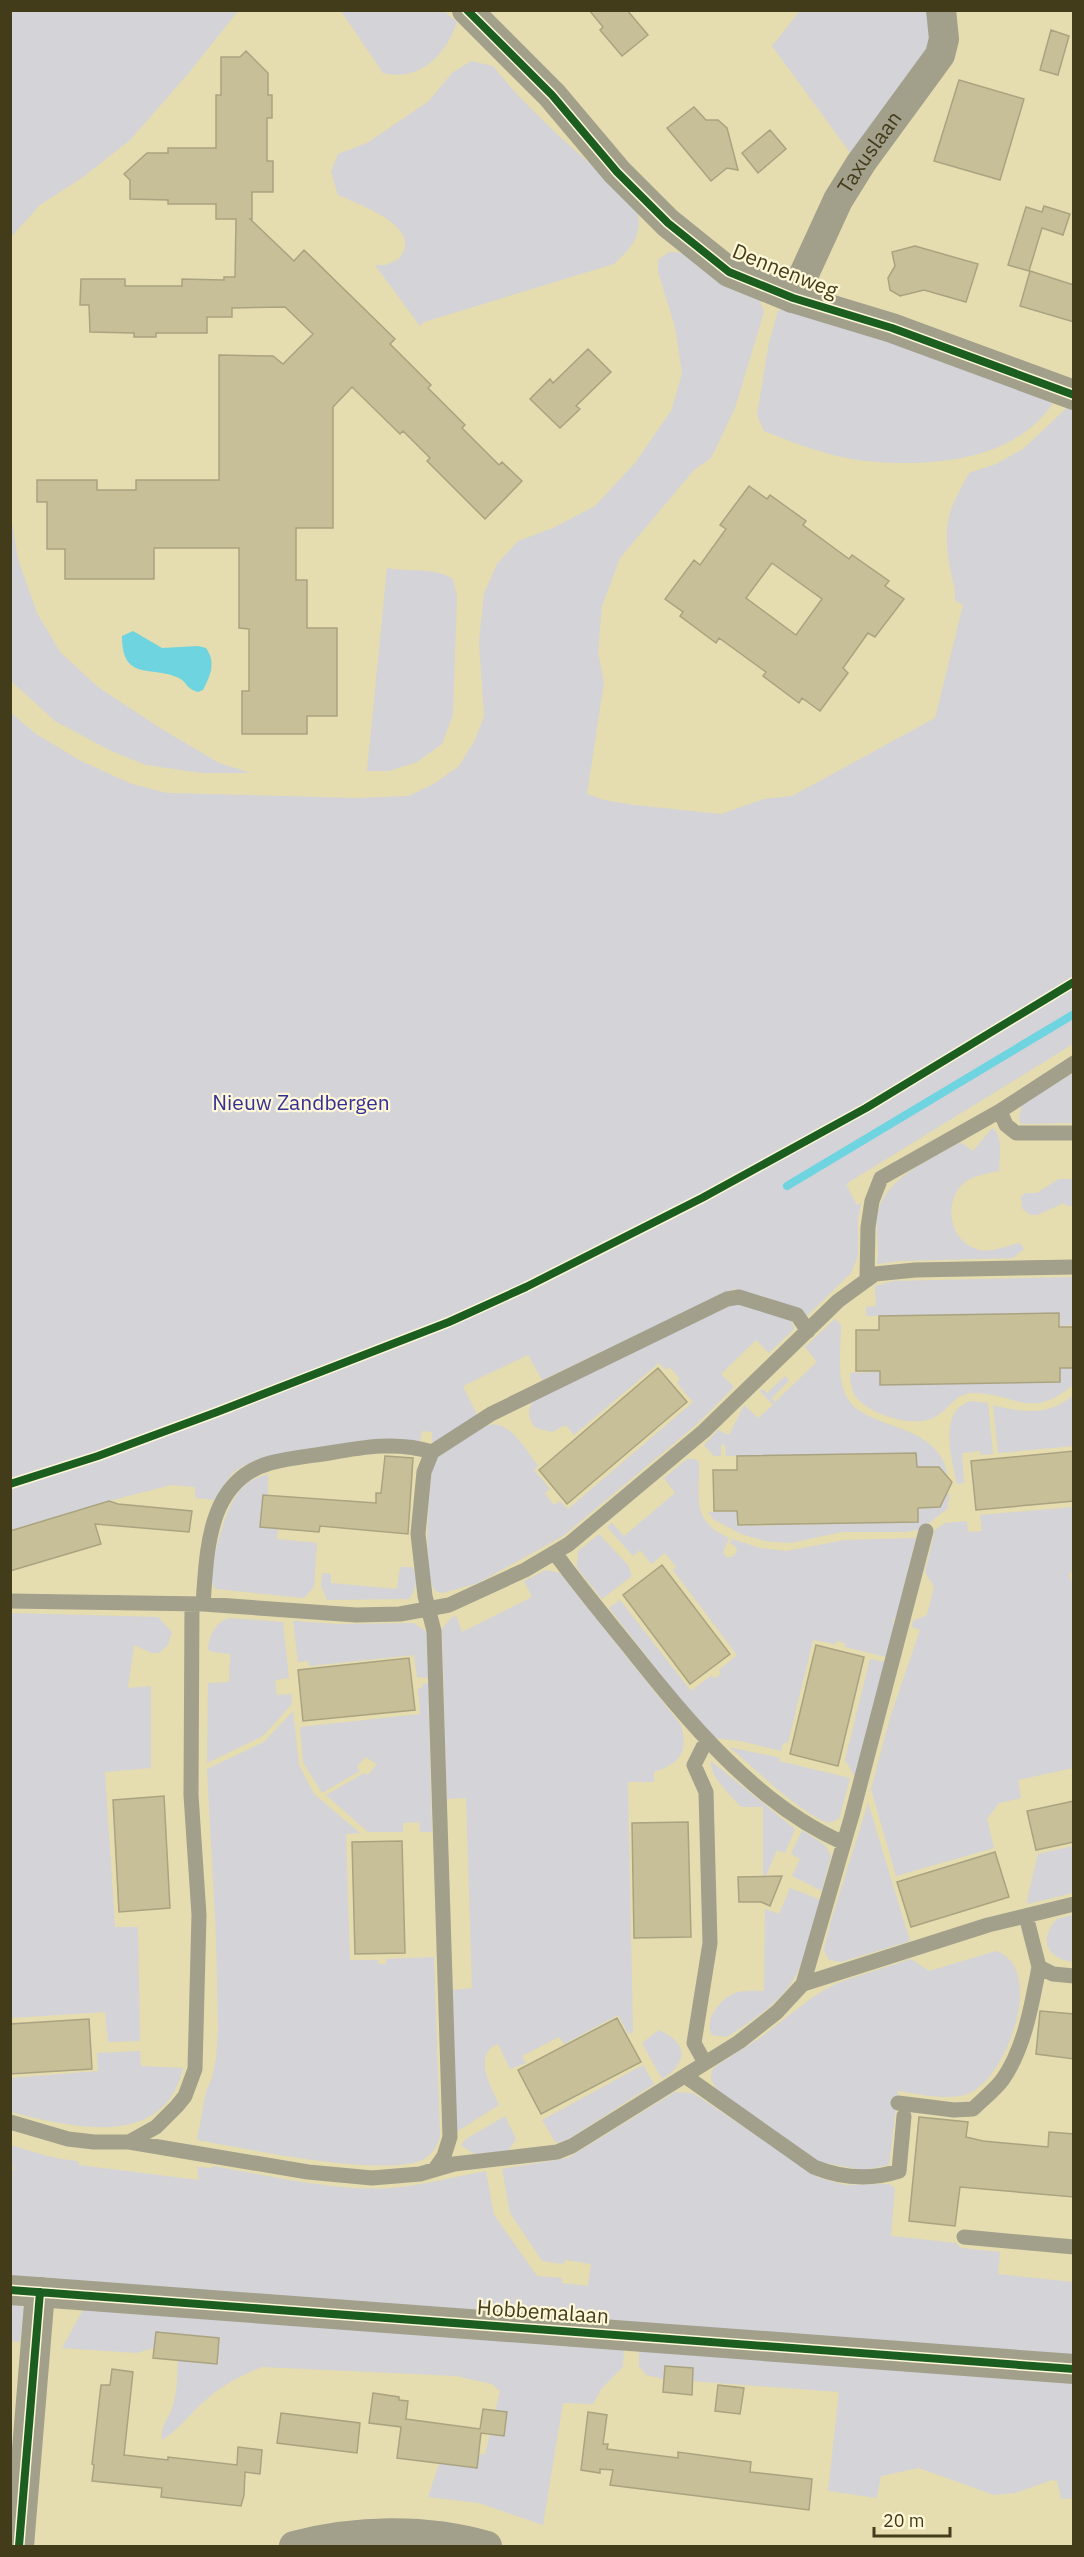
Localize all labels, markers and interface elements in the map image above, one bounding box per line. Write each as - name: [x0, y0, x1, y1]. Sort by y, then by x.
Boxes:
- street label: Taxuslaan: [830, 105, 907, 199]
- street label: Dennenweg: [728, 236, 842, 304]
- park label: Nieuw Zandbergen: [212, 1088, 390, 1116]
- street label: Hobbemalaan: [476, 2292, 610, 2330]
- scale bar: [874, 2500, 950, 2538]
- text: 20 m: [883, 2509, 925, 2532]

